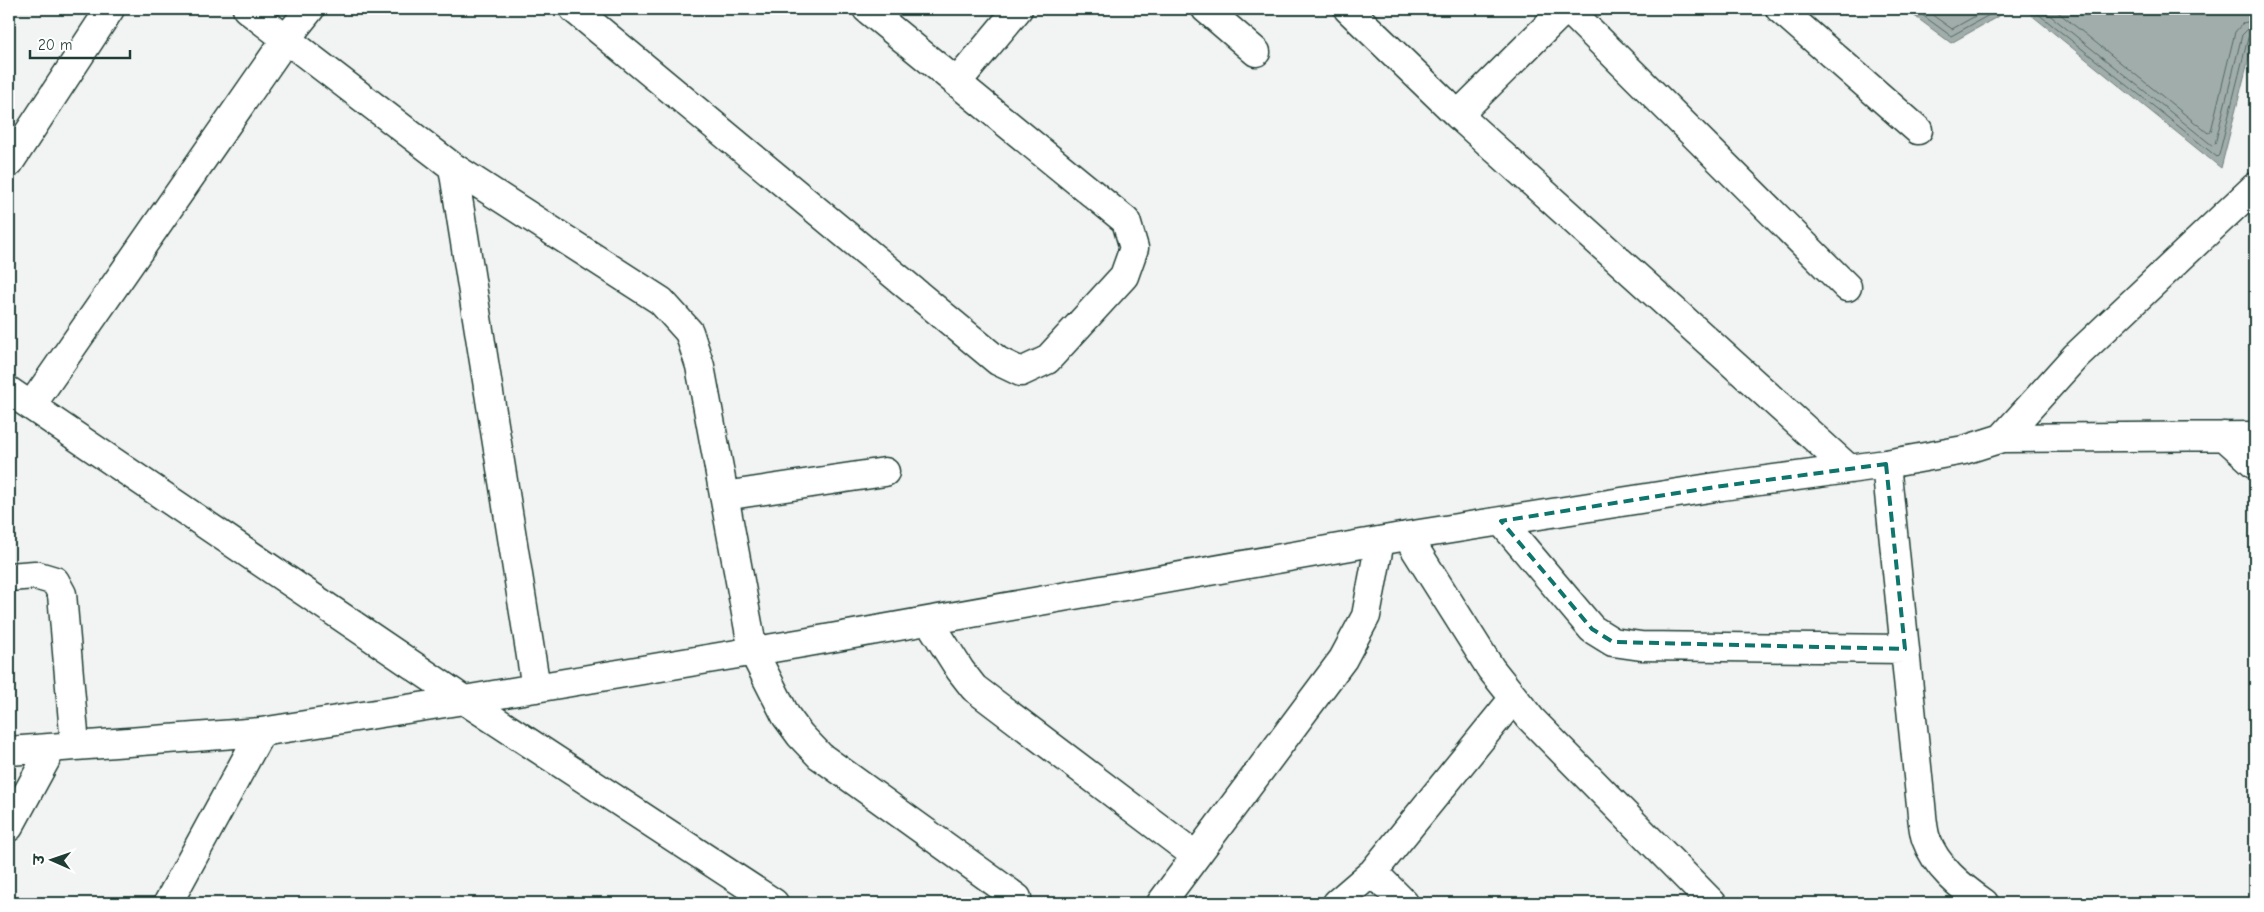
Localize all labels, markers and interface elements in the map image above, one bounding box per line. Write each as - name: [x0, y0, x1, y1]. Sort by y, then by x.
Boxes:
- scale bar: [30, 28, 130, 60]
- text: 20 m: [38, 36, 72, 54]
- north arrow: [28, 834, 78, 884]
- text: उ: [31, 853, 48, 867]

